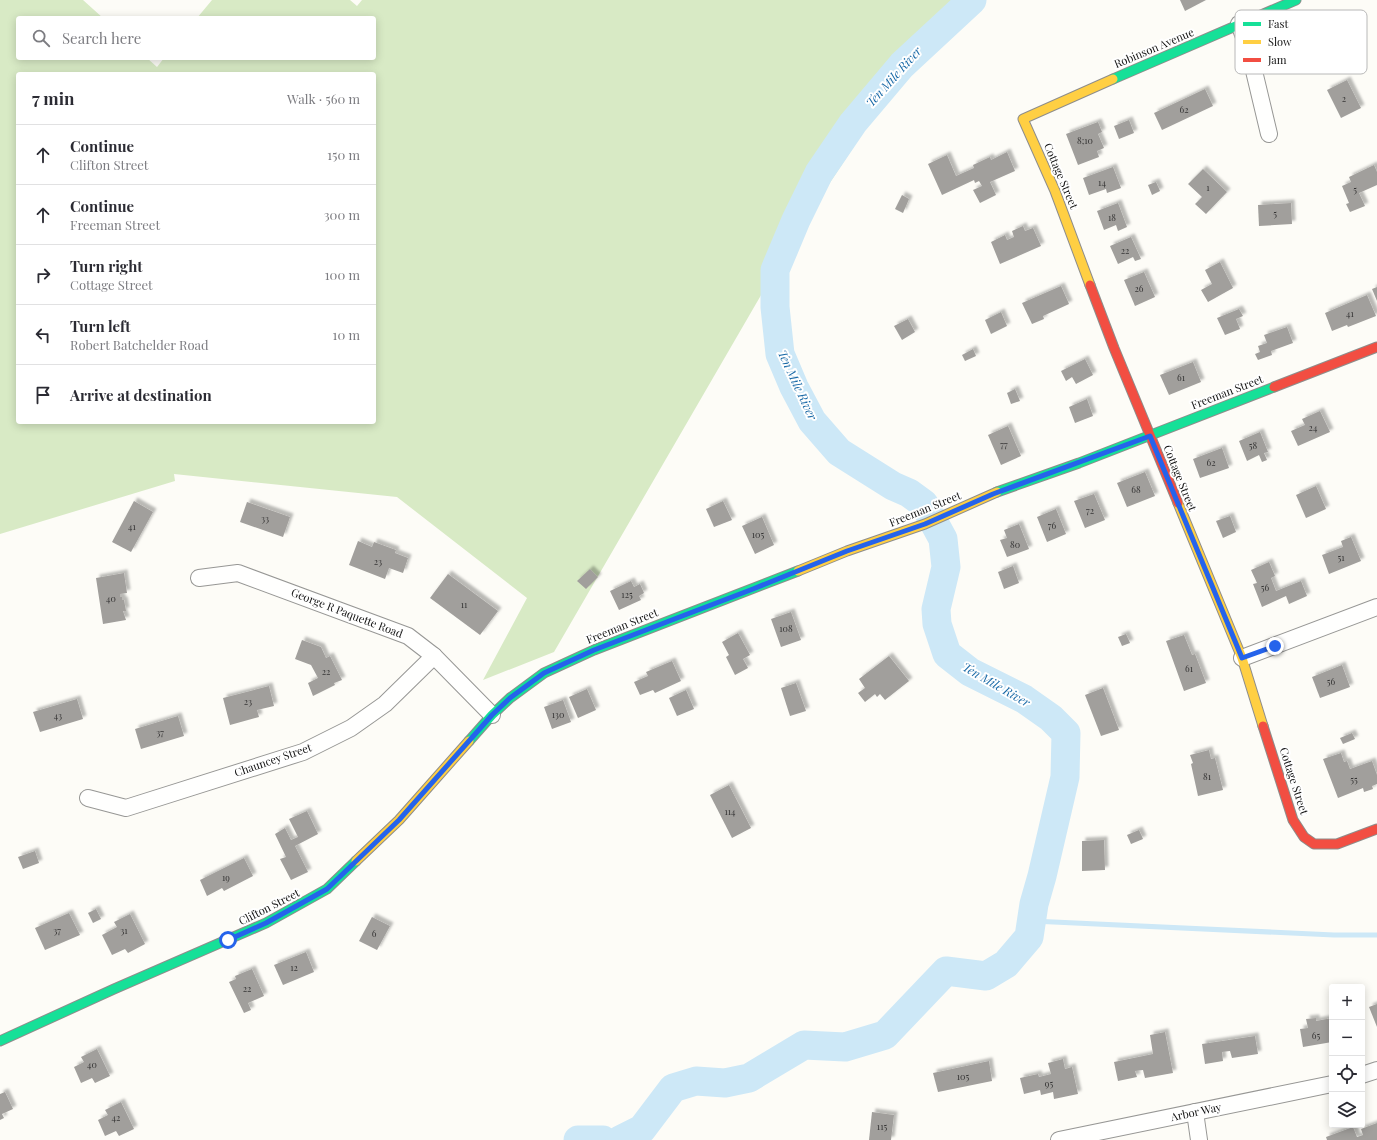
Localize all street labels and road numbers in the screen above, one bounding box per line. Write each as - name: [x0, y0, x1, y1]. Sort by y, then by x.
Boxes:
- street label: Robinson Avenue: [1112, 24, 1196, 71]
- street label: Cottage Street: [1041, 141, 1082, 211]
- street label: Freeman Street: [1189, 371, 1265, 412]
- street label: Cottage Street: [1160, 443, 1201, 513]
- street label: Freeman Street: [887, 487, 963, 530]
- street label: George R Paquette Road: [289, 584, 406, 641]
- street label: Freeman Street: [584, 604, 660, 647]
- street label: Chauncey Street: [232, 739, 314, 780]
- street label: Cottage Street: [1277, 745, 1312, 817]
- street label: Clifton Street: [236, 885, 302, 928]
- street label: Arbor Way: [1168, 1099, 1223, 1124]

